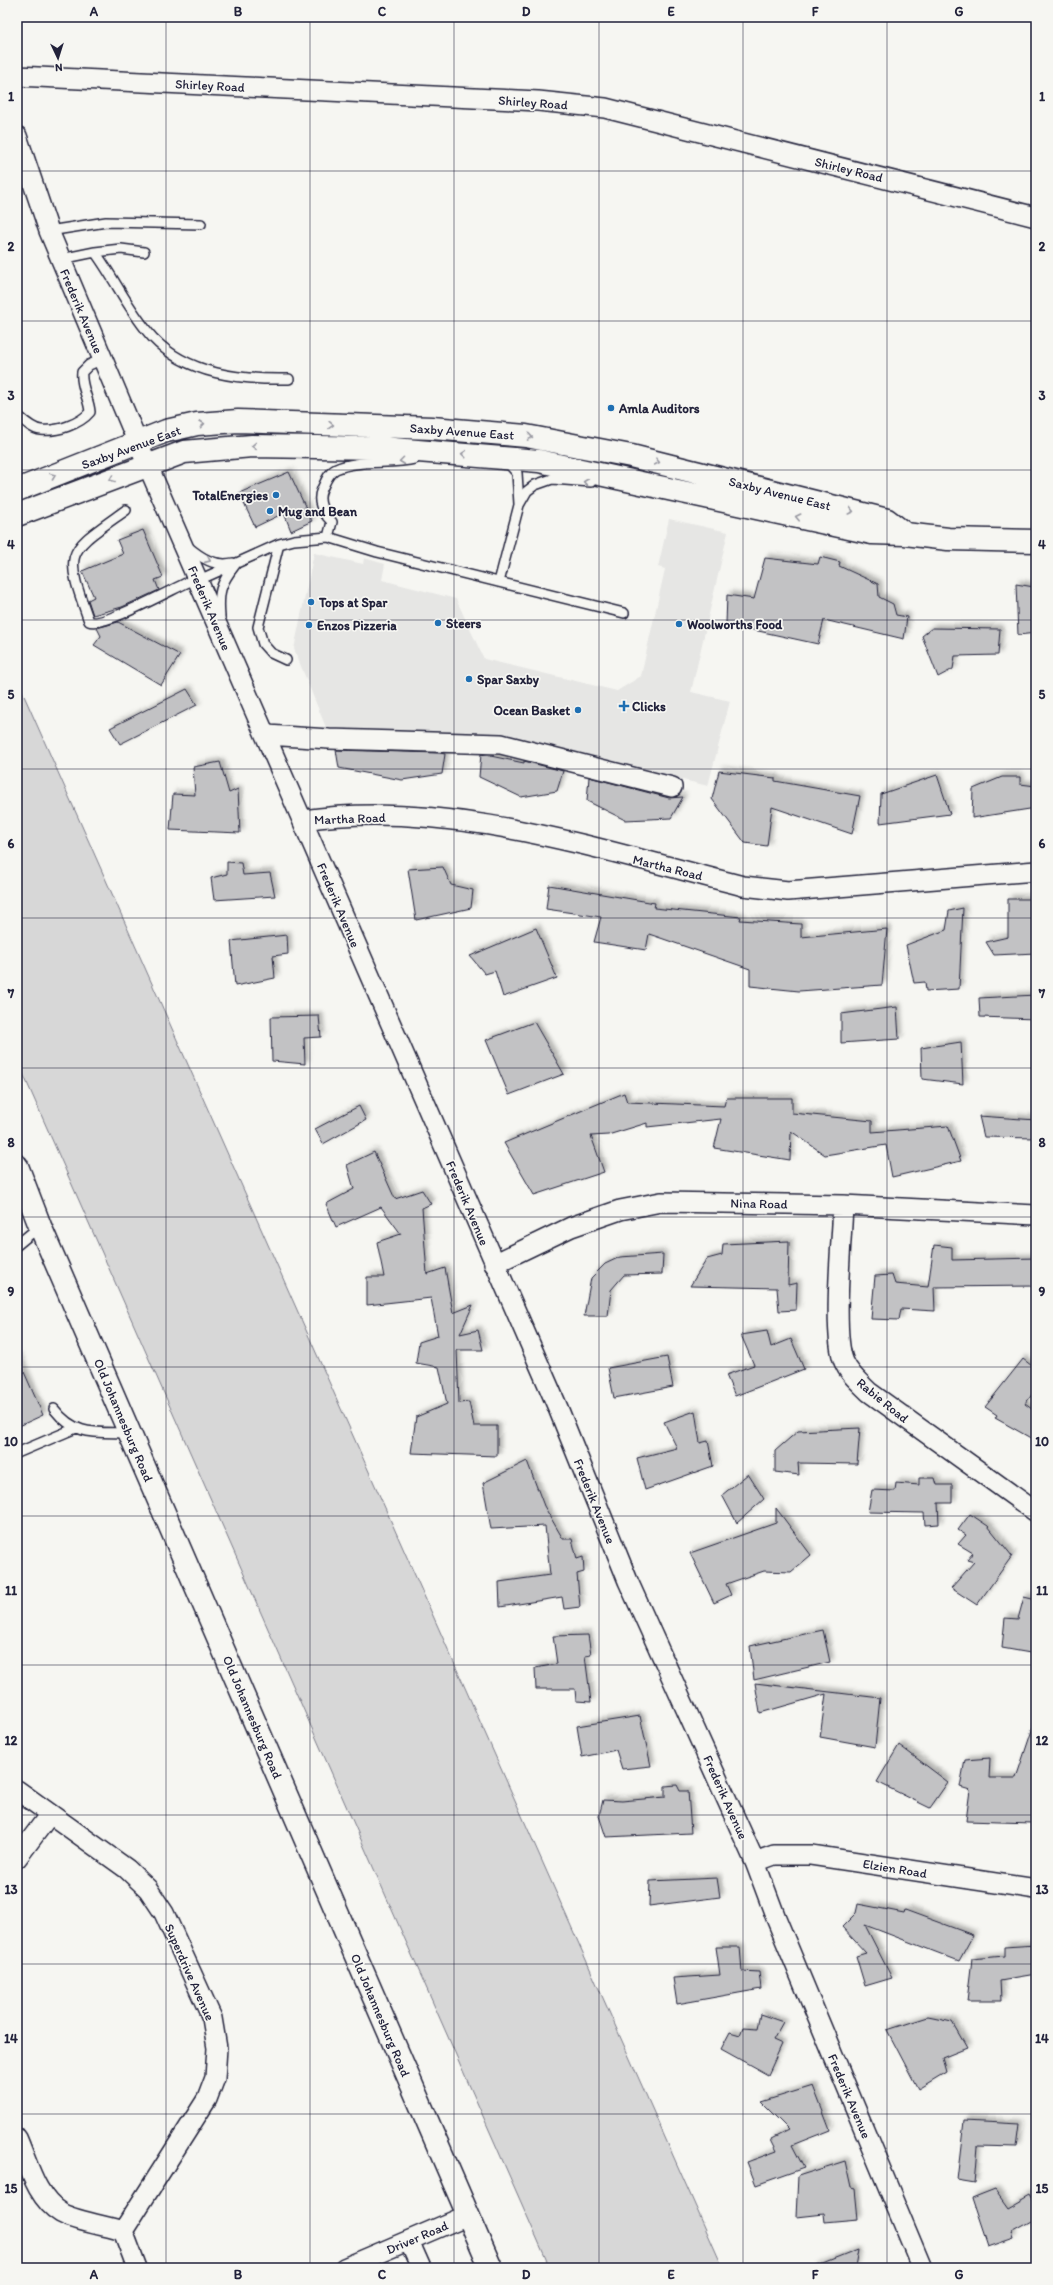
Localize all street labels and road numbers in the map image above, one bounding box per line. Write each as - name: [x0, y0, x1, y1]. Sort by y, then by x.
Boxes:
- street label: Shirley Road: [175, 76, 245, 95]
- street label: Shirley Road: [498, 93, 568, 112]
- street label: Shirley Road: [813, 154, 884, 185]
- street label: Frederik Avenue: [57, 267, 106, 356]
- street label: Saxby Avenue East: [409, 420, 515, 443]
- street label: Saxby Avenue East: [79, 422, 183, 472]
- street label: Saxby Avenue East: [727, 474, 833, 513]
- street label: Frederik Avenue: [185, 564, 234, 653]
- street label: Martha Road: [314, 810, 386, 827]
- street label: Martha Road: [631, 852, 704, 883]
- street label: Frederik Avenue: [314, 861, 363, 950]
- street label: Frederik Avenue: [443, 1159, 492, 1248]
- street label: Nina Road: [730, 1196, 788, 1211]
- street label: Old Johannesburg Road: [91, 1356, 156, 1484]
- street label: Rabie Road: [854, 1375, 912, 1426]
- street label: Frederik Avenue: [571, 1456, 618, 1546]
- street label: Old Johannesburg Road: [220, 1653, 285, 1781]
- street label: Frederik Avenue: [700, 1753, 751, 1842]
- street label: Elzien Road: [862, 1856, 928, 1881]
- street label: Superdrive Avenue: [161, 1921, 218, 2023]
- street label: Old Johannesburg Road: [348, 1951, 413, 2079]
- street label: Frederik Avenue: [825, 2052, 874, 2141]
- street label: Driver Road: [384, 2218, 450, 2257]

